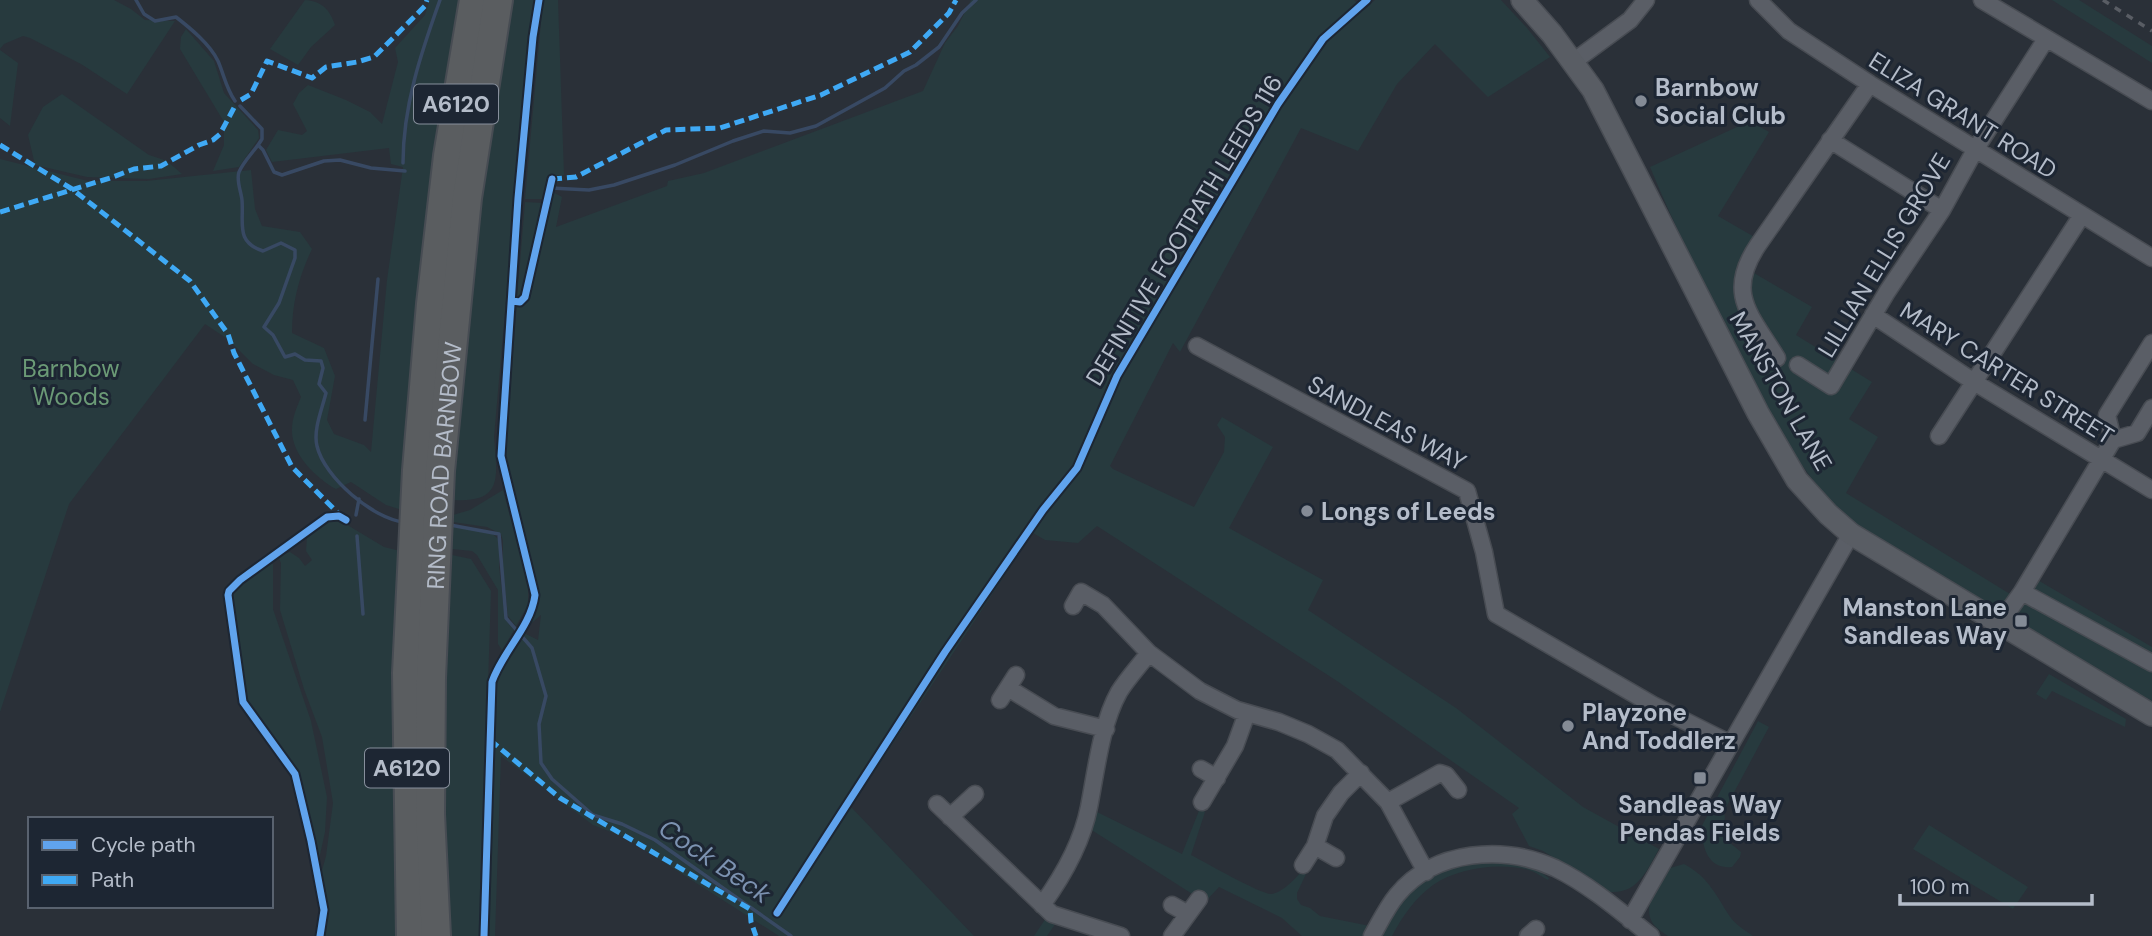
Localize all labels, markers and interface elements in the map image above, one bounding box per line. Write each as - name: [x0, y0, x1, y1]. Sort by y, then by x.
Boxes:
- street label: ELIZA GRANT ROAD: [1863, 45, 2063, 185]
- street label: DEFINITIVE FOOTPATH LEEDS 116: [1079, 69, 1289, 391]
- place label: Barnbow Social Club: [1655, 72, 1786, 131]
- road number: A6120: [414, 85, 498, 124]
- marker: Barnbow Social Club: [1633, 93, 1649, 109]
- street label: LILLIAN ELLIS GROVE: [1811, 147, 1957, 363]
- street label: MARY CARTER STREET: [1894, 295, 2120, 451]
- street label: MANSTON LANE: [1723, 306, 1839, 476]
- street label: RING ROAD BARNBOW: [419, 340, 468, 590]
- park label: Barnbow Woods: [22, 353, 120, 412]
- street label: SANDLEAS WAY: [1302, 368, 1472, 478]
- place label: Longs of Leeds: [1321, 496, 1495, 527]
- marker: Longs of Leeds: [1299, 503, 1315, 519]
- place label: Manston Lane Sandleas Way: [1843, 592, 2008, 651]
- marker: Manston Lane Sandleas Way: [2013, 613, 2029, 629]
- place label: Playzone And Toddlerz: [1582, 697, 1736, 756]
- marker: Playzone And Toddlerz: [1560, 718, 1576, 734]
- road number: A6120: [365, 748, 449, 788]
- marker: Sandleas Way Pendas Fields: [1692, 770, 1708, 786]
- place label: Sandleas Way Pendas Fields: [1618, 789, 1782, 848]
- water label: Cock Beck: [652, 811, 778, 911]
- legend: [28, 817, 273, 908]
- text: Cycle path: [91, 831, 196, 859]
- scale bar: [1900, 862, 2092, 906]
- text: Path: [91, 866, 134, 894]
- text: 100 m: [1910, 873, 1970, 901]

